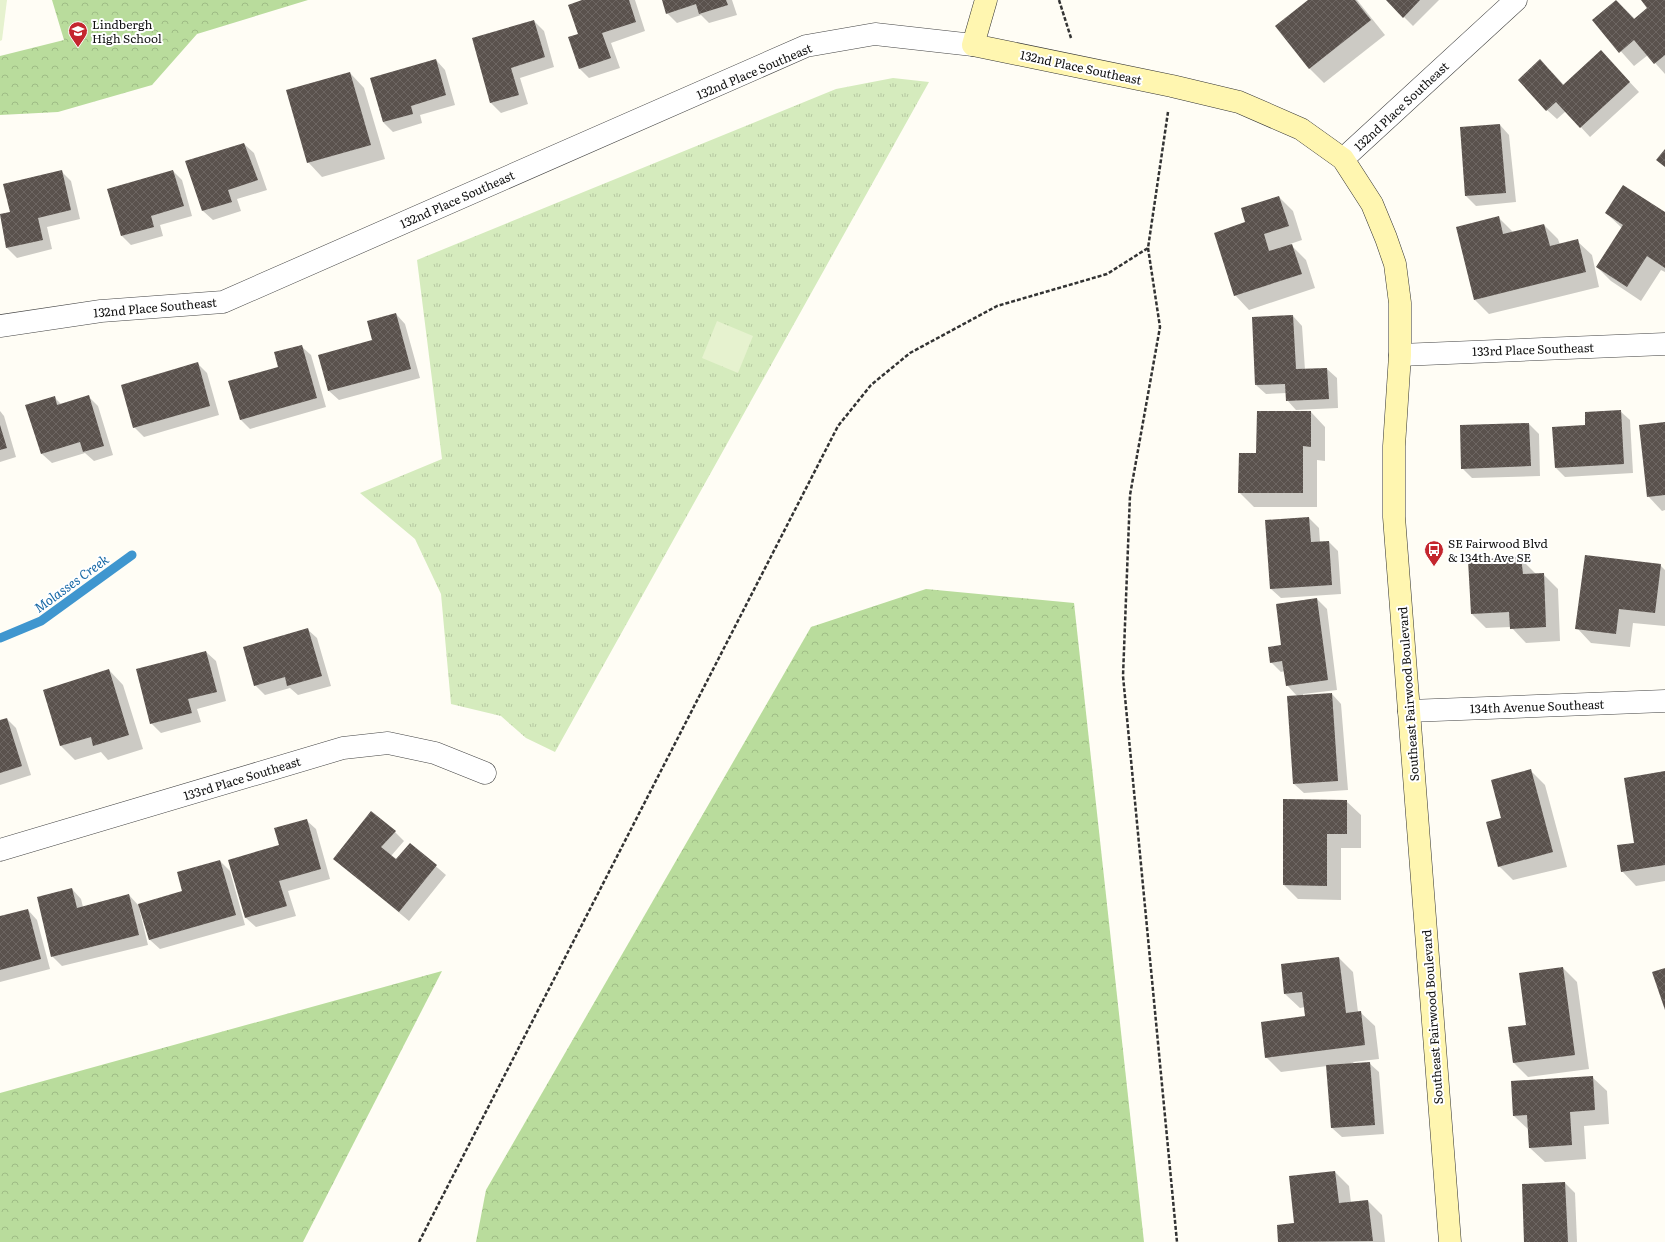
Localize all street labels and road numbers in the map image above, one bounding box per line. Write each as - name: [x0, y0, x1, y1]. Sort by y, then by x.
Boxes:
- street label: 132nd Place Southeast: [694, 38, 815, 103]
- street label: 132nd Place Southeast: [1019, 45, 1144, 89]
- street label: 132nd Place Southeast: [1350, 57, 1453, 155]
- street label: 132nd Place Southeast: [397, 166, 517, 232]
- street label: 132nd Place Southeast: [93, 293, 218, 321]
- street label: 133rd Place Southeast: [1472, 338, 1594, 360]
- street label: Southeast Fairwood Boulevard: [1393, 606, 1423, 782]
- street label: 134th Avenue Southeast: [1469, 695, 1605, 717]
- street label: 133rd Place Southeast: [181, 752, 303, 804]
- street label: Southeast Fairwood Boulevard: [1417, 929, 1447, 1105]

